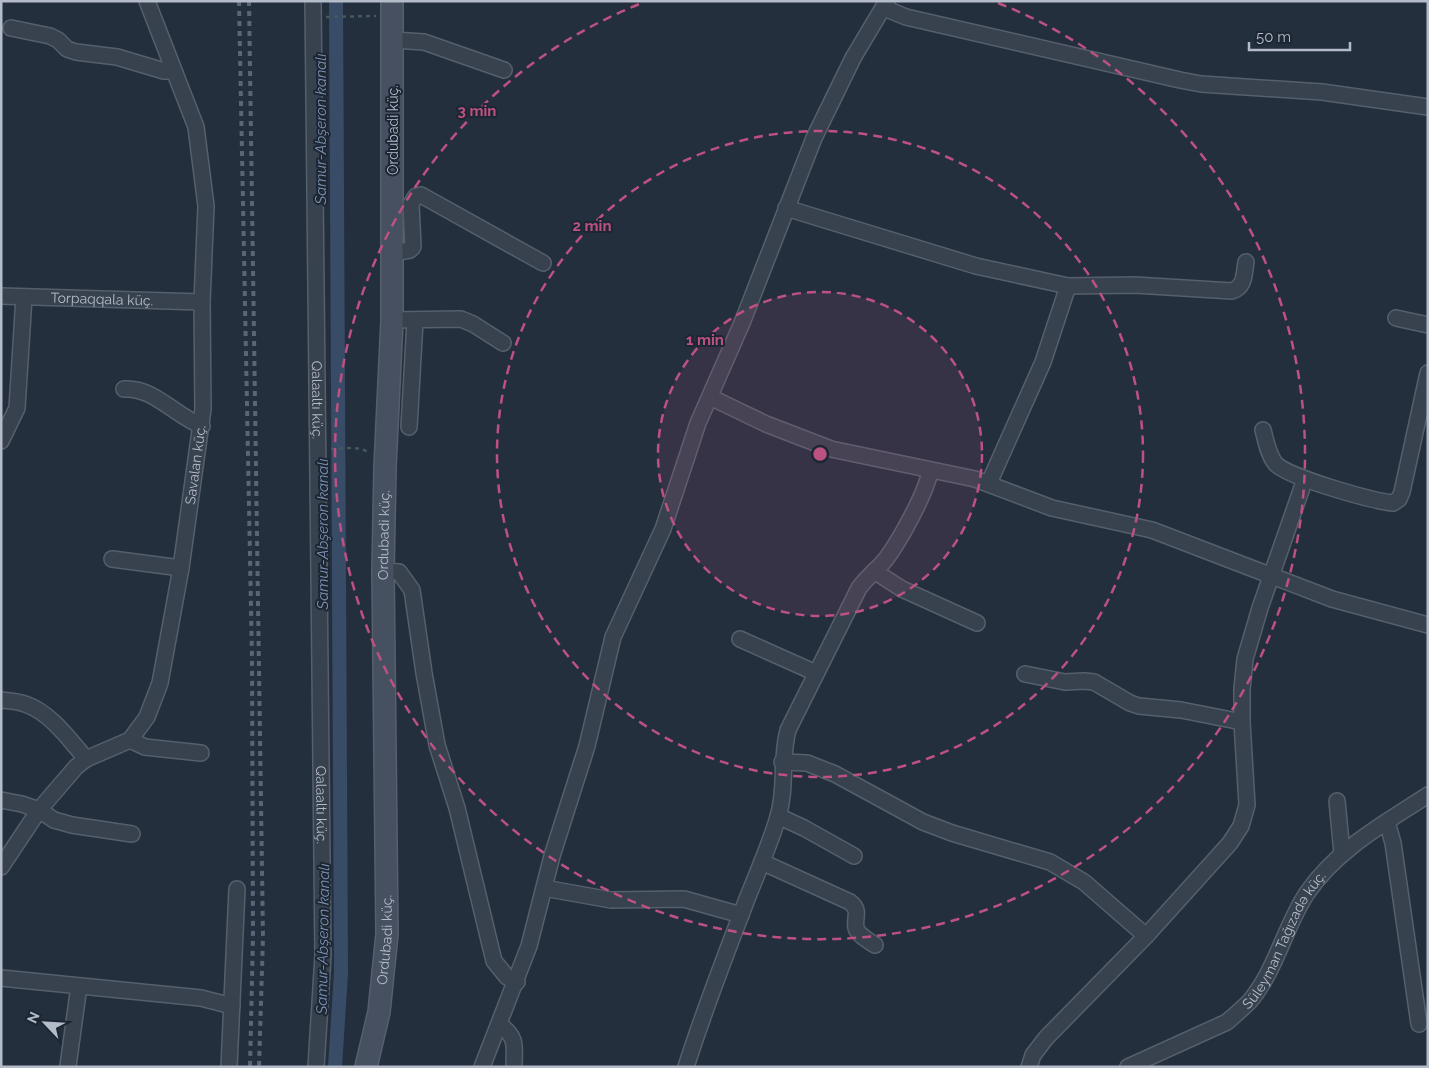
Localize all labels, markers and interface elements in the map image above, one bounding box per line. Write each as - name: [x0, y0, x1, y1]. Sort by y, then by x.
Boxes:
- scale bar: [1249, 20, 1350, 52]
- text: 50 m: [1256, 28, 1291, 46]
- water label: Samur-Abşeron kanalı: [312, 54, 330, 205]
- street label: Ordubadi küç.: [385, 85, 401, 175]
- text: 3 min: [458, 102, 496, 120]
- text: 2 min: [573, 217, 611, 235]
- street label: Torpaqqala küç.: [50, 289, 153, 309]
- text: 1 min: [686, 331, 724, 349]
- street label: Qalaaltı küç.: [309, 361, 326, 439]
- street label: Savalan küç.: [182, 424, 209, 506]
- centre of rings: [811, 445, 829, 463]
- water label: Samur-Abşeron kanalı: [314, 459, 332, 610]
- street label: Ordubadi küç.: [375, 490, 393, 580]
- street label: Qalaaltı küç.: [313, 766, 330, 844]
- water label: Samur-Abşeron kanalı: [313, 863, 333, 1016]
- street label: Süleyman Tağızadə küç.: [1239, 868, 1329, 1012]
- street label: Ordubadi küç.: [374, 895, 395, 985]
- north arrow: [20, 998, 70, 1048]
- text: N: [24, 1009, 43, 1026]

